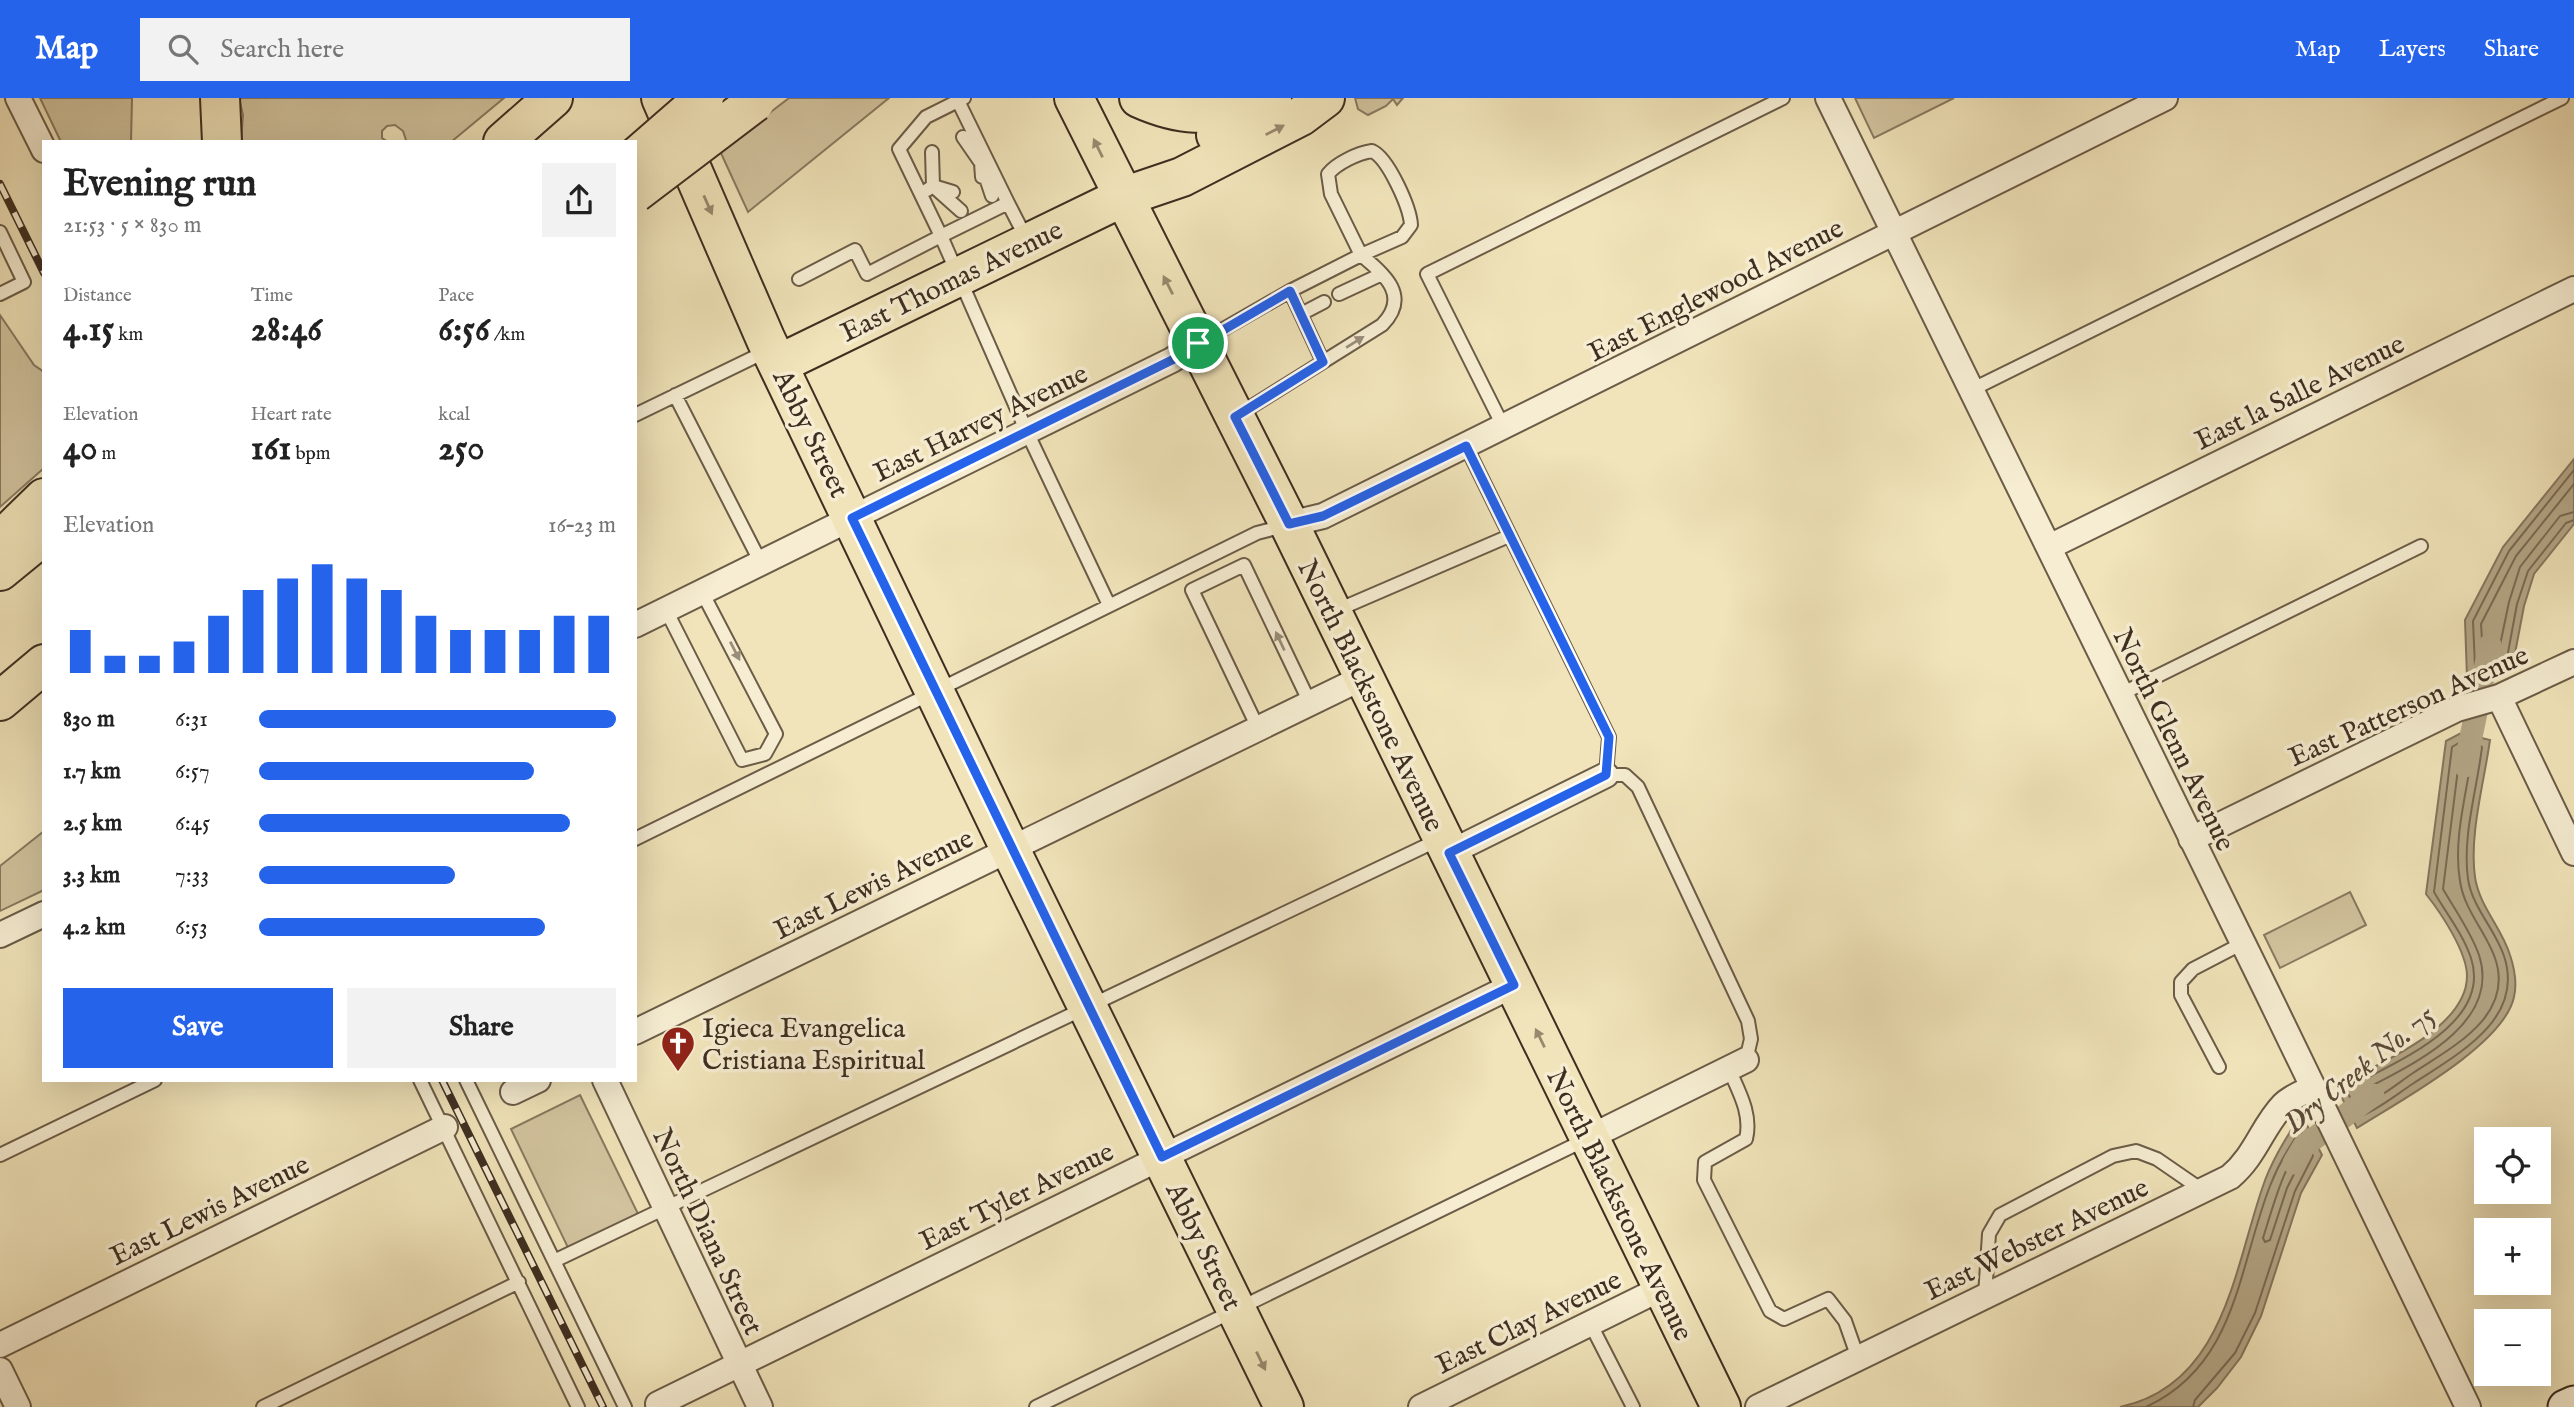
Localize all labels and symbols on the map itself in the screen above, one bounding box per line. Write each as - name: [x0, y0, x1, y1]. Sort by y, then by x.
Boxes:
- one-way arrow: [1265, 124, 1284, 136]
- one-way arrow: [1093, 138, 1104, 158]
- one-way arrow: [702, 195, 714, 215]
- street label: East Englewood Avenue: [1583, 212, 1850, 371]
- street label: East Thomas Avenue: [835, 213, 1069, 351]
- one-way arrow: [1162, 275, 1174, 294]
- pin: [1168, 313, 1228, 373]
- street label: East la Salle Avenue: [2189, 327, 2411, 459]
- one-way arrow: [1345, 335, 1365, 348]
- street label: East Harvey Avenue: [868, 357, 1094, 491]
- street label: Abby Street: [763, 363, 856, 504]
- street label: North Blackstone Avenue: [1289, 554, 1451, 838]
- street label: North Glenn Avenue: [2104, 623, 2242, 857]
- one-way arrow: [1275, 631, 1286, 651]
- street label: East Patterson Avenue: [2284, 639, 2535, 776]
- one-way arrow: [728, 642, 740, 662]
- street label: East Lewis Avenue: [769, 822, 980, 949]
- water label: Dry Creek No. 75: [2277, 998, 2444, 1143]
- place label: Igieca Evangelica Cristiana Espiritual: [702, 1012, 926, 1079]
- church icon: Igieca Evangelica Cristiana Espiritual: [659, 1024, 697, 1073]
- one-way arrow: [1534, 1028, 1545, 1048]
- street label: North Blackstone Avenue: [1538, 1063, 1700, 1347]
- street label: North Diana Street: [644, 1123, 770, 1341]
- street label: East Tyler Avenue: [914, 1135, 1120, 1259]
- street label: East Lewis Avenue: [105, 1148, 316, 1275]
- street label: East Webster Avenue: [1920, 1171, 2155, 1310]
- street label: Abby Street: [1156, 1176, 1249, 1317]
- street label: East Clay Avenue: [1431, 1263, 1628, 1383]
- one-way arrow: [1255, 1351, 1267, 1371]

